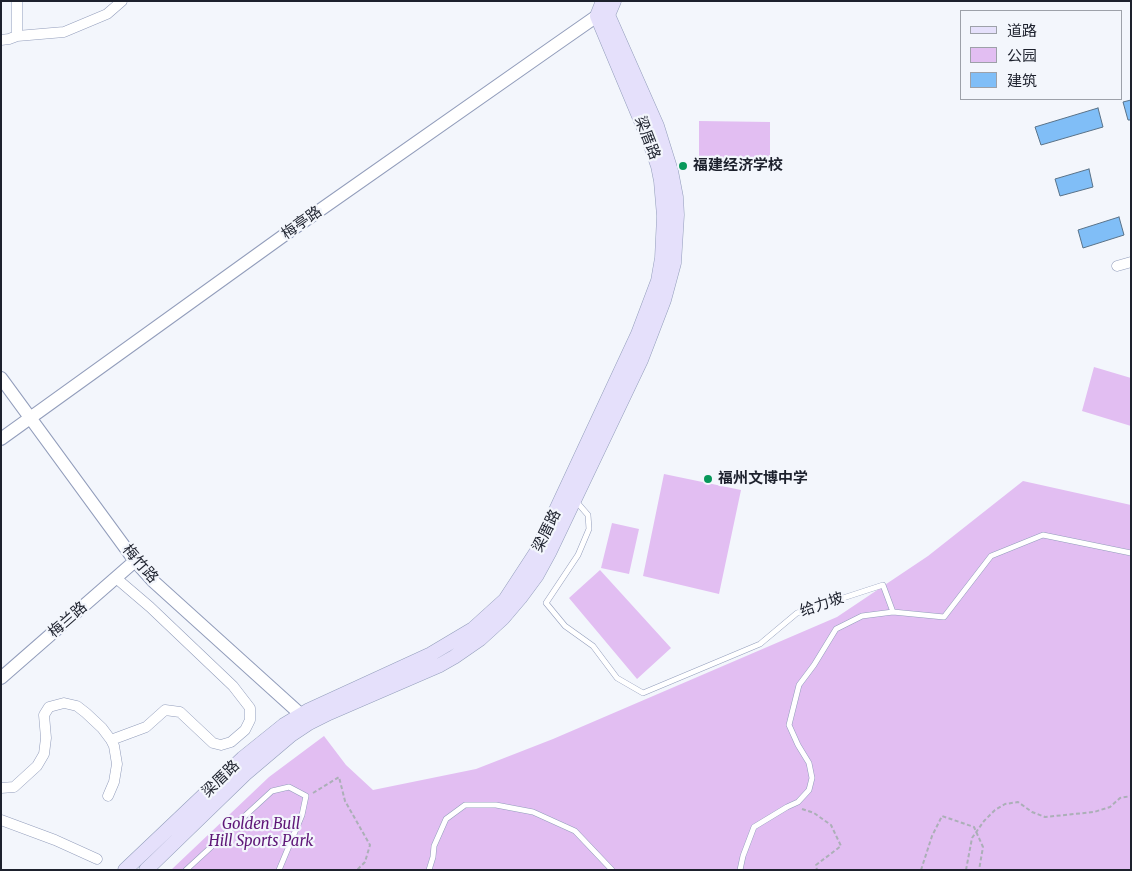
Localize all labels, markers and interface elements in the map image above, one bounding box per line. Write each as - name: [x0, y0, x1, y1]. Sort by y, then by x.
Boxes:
- legend: [960, 10, 1122, 100]
- text: 道路: [1007, 21, 1037, 40]
- text: 公园: [1007, 46, 1037, 65]
- text: 建筑: [1007, 71, 1037, 90]
- street label: 梁厝路: [631, 114, 663, 162]
- place label: 福建经济学校: [693, 157, 783, 175]
- marker: 福建经济学校: [677, 160, 689, 172]
- street label: 梅亭路: [278, 203, 326, 243]
- place label: 福州文博中学: [718, 470, 808, 488]
- marker: 福州文博中学: [702, 473, 714, 485]
- street label: 梁厝路: [529, 507, 565, 555]
- street label: 梅竹路: [118, 541, 162, 587]
- street label: 给力坡: [798, 589, 846, 621]
- street label: 梅兰路: [45, 598, 91, 642]
- street label: 梁厝路: [199, 757, 243, 801]
- park label: Golden Bull Hill Sports Park: [209, 816, 313, 851]

